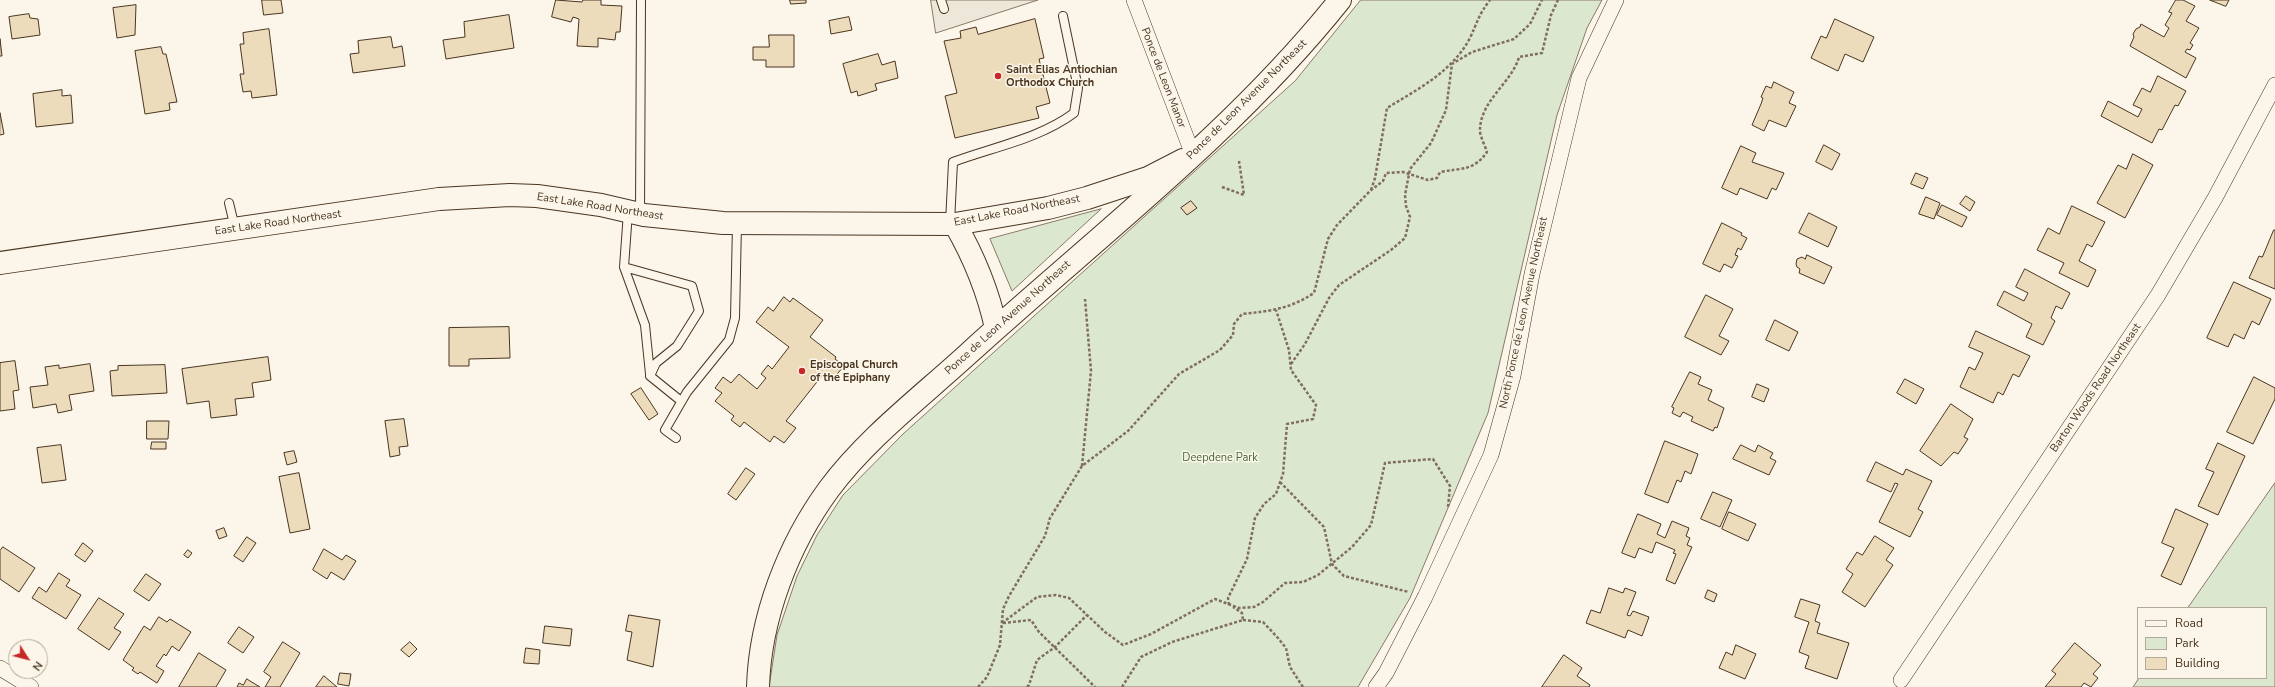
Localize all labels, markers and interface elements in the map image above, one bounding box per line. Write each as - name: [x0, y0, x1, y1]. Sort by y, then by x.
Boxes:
- street label: Ponce de Leon Manor: [1138, 26, 1188, 130]
- street label: Ponce de Leon Avenue Northeast: [1184, 37, 1310, 163]
- place label: Saint Elias Antiochian Orthodox Church: [1006, 63, 1117, 89]
- marker: Saint Elias Antiochian Orthodox Church: [993, 71, 1003, 81]
- street label: East Lake Road Northeast: [536, 190, 664, 224]
- street label: East Lake Road Northeast: [953, 192, 1081, 230]
- street label: East Lake Road Northeast: [214, 208, 342, 238]
- street label: North Ponce de Leon Avenue Northeast: [1497, 216, 1551, 410]
- street label: Ponce de Leon Avenue Northeast: [942, 258, 1074, 378]
- street label: Barton Woods Road Northeast: [2048, 321, 2144, 455]
- place label: Episcopal Church of the Epiphany: [810, 358, 898, 384]
- marker: Episcopal Church of the Epiphany: [797, 366, 807, 376]
- park label: Deepdene Park: [1182, 451, 1258, 465]
- legend: [2137, 607, 2267, 679]
- text: Road: [2175, 615, 2203, 631]
- text: Park: [2175, 635, 2199, 651]
- north arrow: [8, 639, 48, 679]
- text: Building: [2175, 655, 2220, 671]
- text: N: [29, 658, 46, 673]

